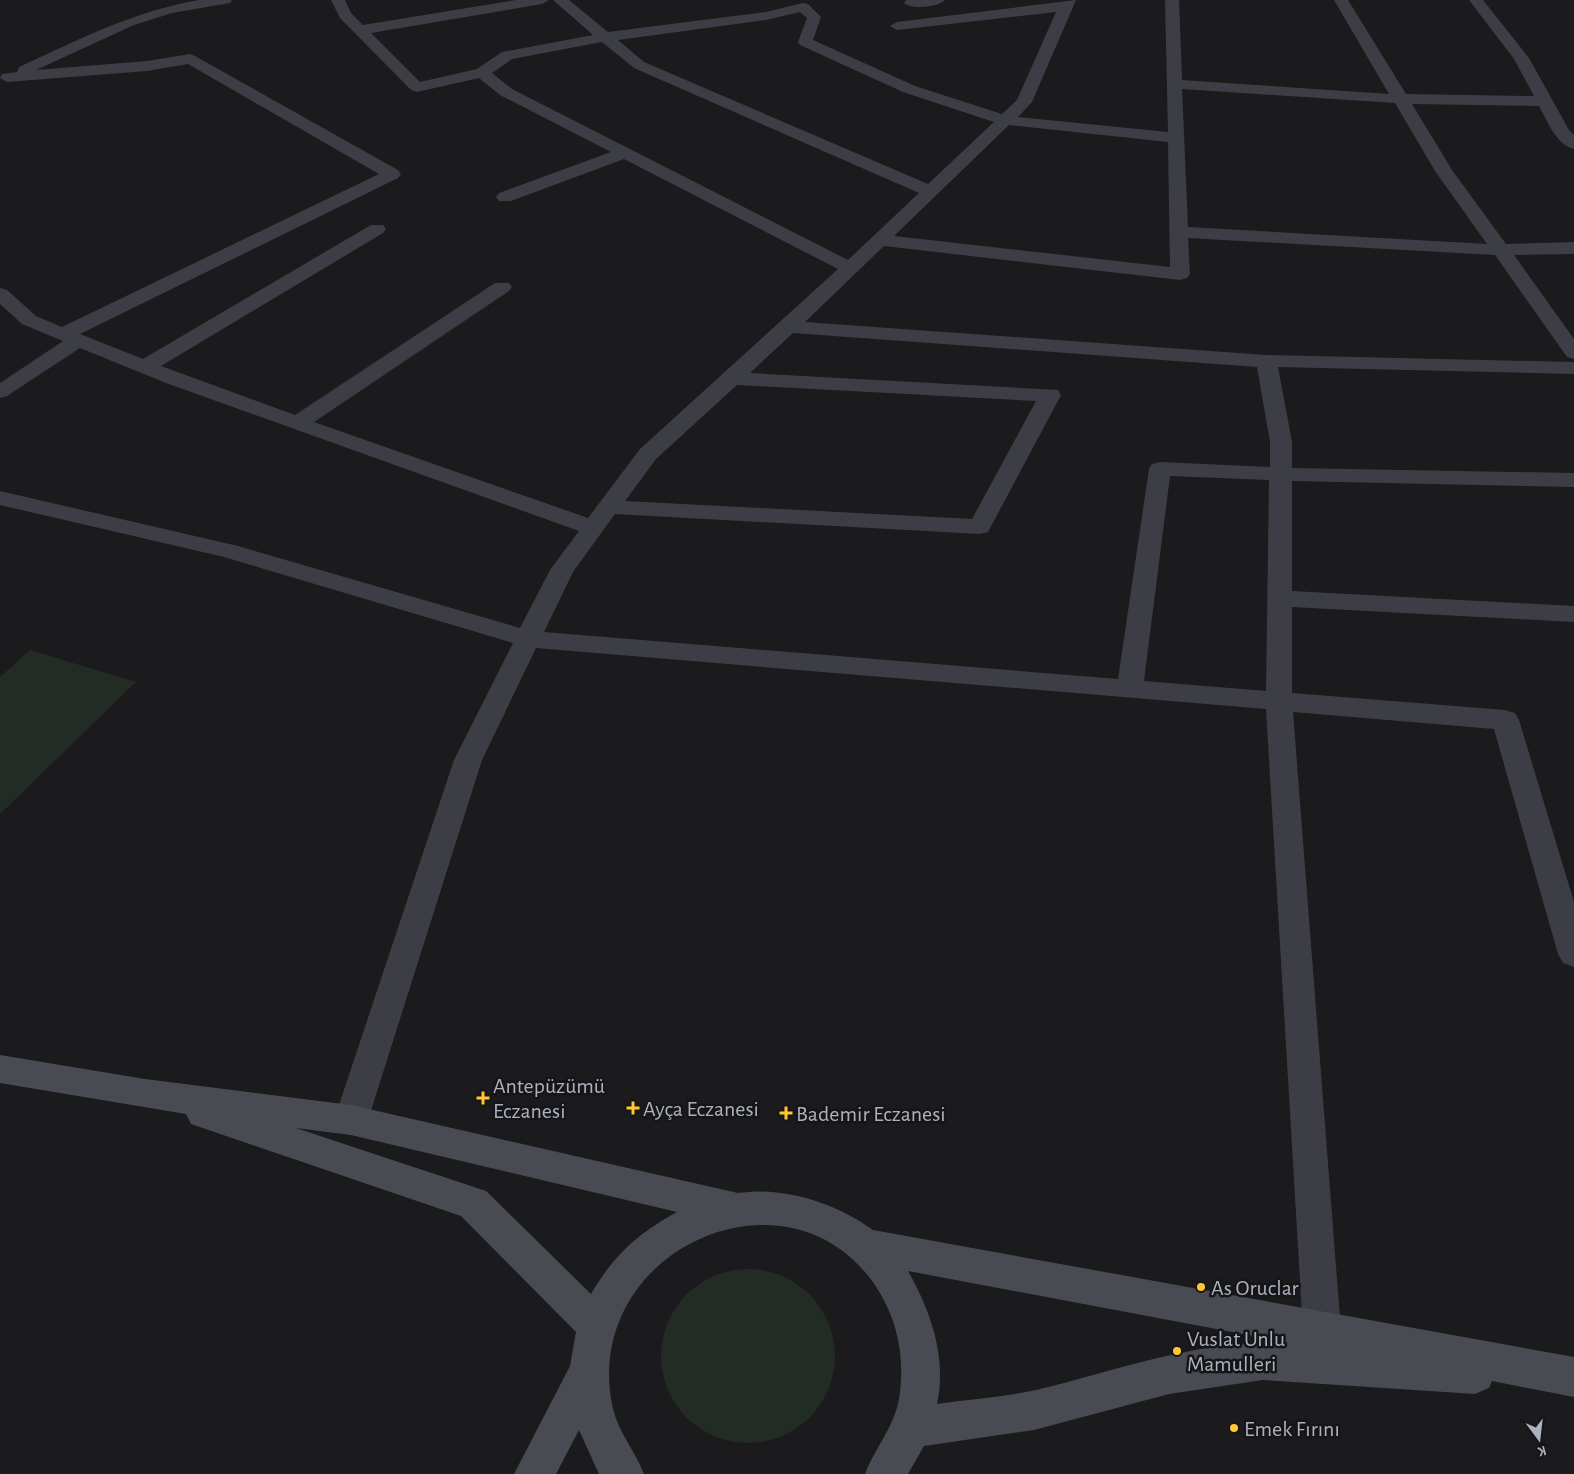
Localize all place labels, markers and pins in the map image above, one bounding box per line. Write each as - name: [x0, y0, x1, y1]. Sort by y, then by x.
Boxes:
- place label: Antepüzümü Eczanesi: [493, 1075, 605, 1122]
- marker: Antepüzümü Eczanesi: [477, 1092, 489, 1104]
- place label: Ayça Eczanesi: [643, 1098, 759, 1120]
- marker: Ayça Eczanesi: [627, 1102, 639, 1114]
- place label: Bademir Eczanesi: [796, 1103, 946, 1125]
- marker: Bademir Eczanesi: [780, 1107, 792, 1119]
- place label: As Oruclar: [1211, 1277, 1299, 1299]
- marker: As Oruclar: [1195, 1281, 1207, 1293]
- place label: Vuslat Unlu Mamulleri: [1187, 1328, 1285, 1375]
- marker: Vuslat Unlu Mamulleri: [1171, 1345, 1183, 1357]
- place label: Emek Fırını: [1244, 1418, 1340, 1440]
- marker: Emek Fırını: [1228, 1422, 1240, 1434]

